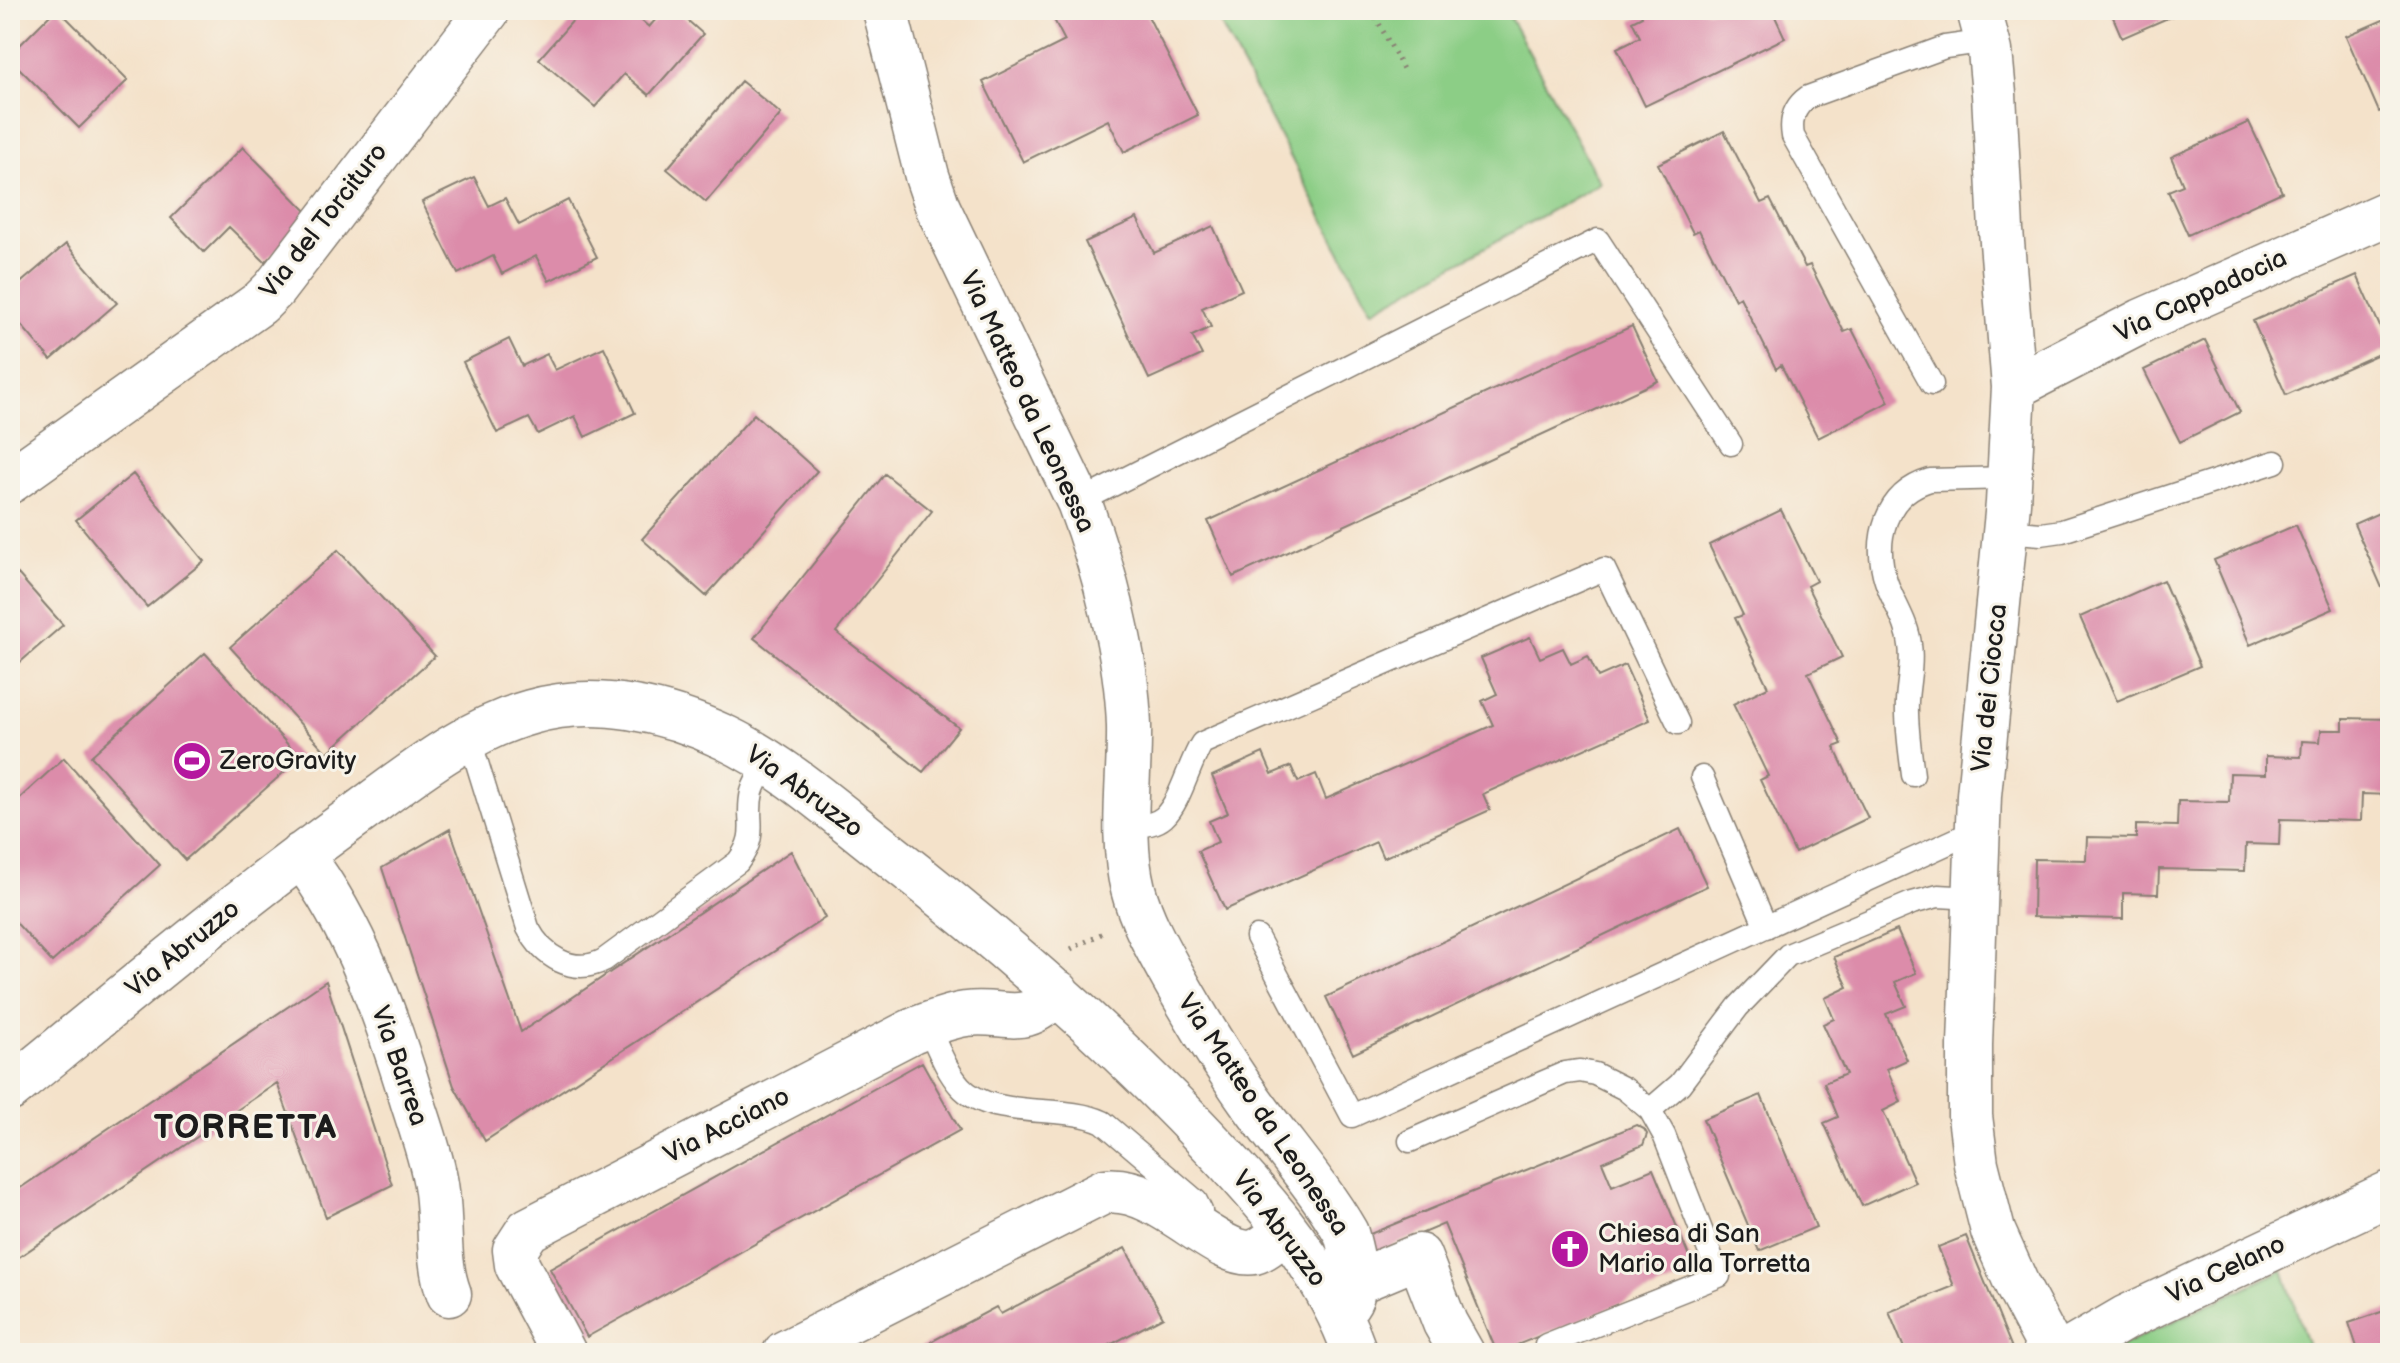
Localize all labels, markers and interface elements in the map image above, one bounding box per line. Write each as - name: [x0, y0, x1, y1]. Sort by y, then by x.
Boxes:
- street label: Via del Torcituro: [254, 137, 394, 305]
- street label: Via Cappadocia: [2110, 243, 2292, 349]
- street label: Via Matteo da Leonessa: [953, 266, 1101, 538]
- street label: Via dei Ciocca: [1966, 602, 2014, 774]
- street label: Via Abruzzo: [739, 739, 869, 845]
- sports icon: ZeroGravity: [171, 740, 213, 782]
- place label: ZeroGravity: [219, 746, 357, 777]
- street label: Via Abruzzo: [120, 894, 246, 1004]
- street label: Via Matteo da Leonessa: [1170, 988, 1356, 1242]
- street label: Via Barrea: [364, 1002, 434, 1130]
- street label: Via Acciano: [659, 1081, 795, 1171]
- district label: TORRETTA: [154, 1107, 338, 1148]
- street label: Via Abruzzo: [1225, 1165, 1333, 1293]
- place label: Chiesa di San Mario alla Torretta: [1598, 1219, 1811, 1280]
- church icon: Chiesa di San Mario alla Torretta: [1549, 1228, 1591, 1270]
- street label: Via Celano: [2162, 1229, 2290, 1311]

